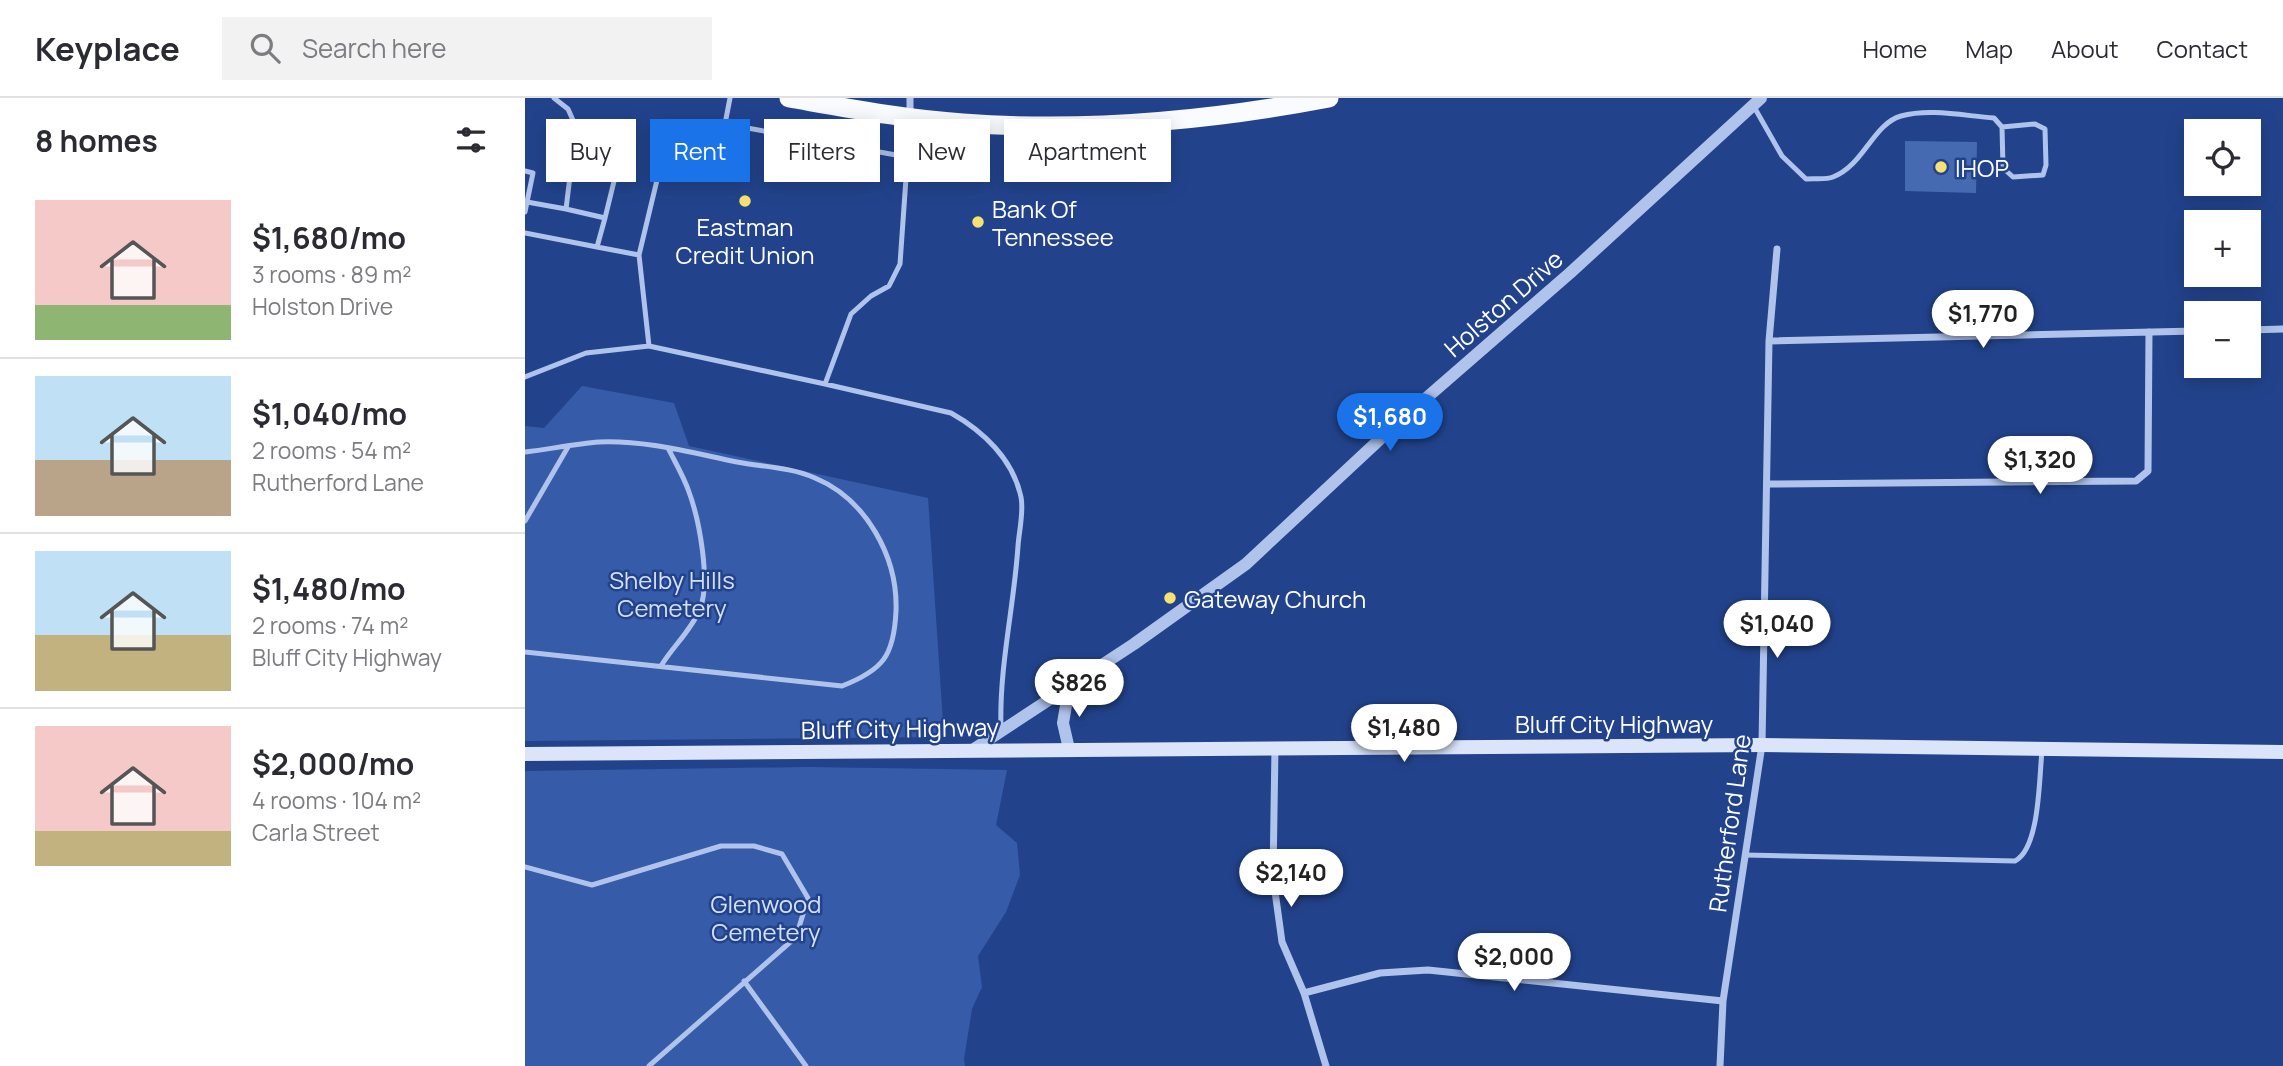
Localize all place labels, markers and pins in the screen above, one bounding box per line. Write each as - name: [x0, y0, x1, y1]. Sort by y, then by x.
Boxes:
- place label: IHOP: [1955, 151, 2009, 184]
- marker: IHOP: [1933, 159, 1949, 175]
- place label: Bank Of Tennessee: [992, 192, 1114, 253]
- marker: Eastman Credit Union: [737, 193, 753, 209]
- place label: Eastman Credit Union: [675, 210, 815, 271]
- marker: Bank Of Tennessee: [970, 214, 986, 230]
- pin: $1,770: [1926, 290, 2040, 350]
- pin: $1,680: [1333, 394, 1447, 453]
- pin: $1,320: [1983, 436, 2097, 496]
- place label: Gateway Church: [1184, 582, 1366, 615]
- marker: Gateway Church: [1162, 590, 1178, 606]
- pin: $1,040: [1720, 601, 1834, 660]
- pin: $826: [1038, 660, 1120, 719]
- pin: $1,480: [1347, 704, 1461, 764]
- pin: $2,140: [1234, 850, 1348, 909]
- pin: $2,000: [1457, 934, 1571, 993]

